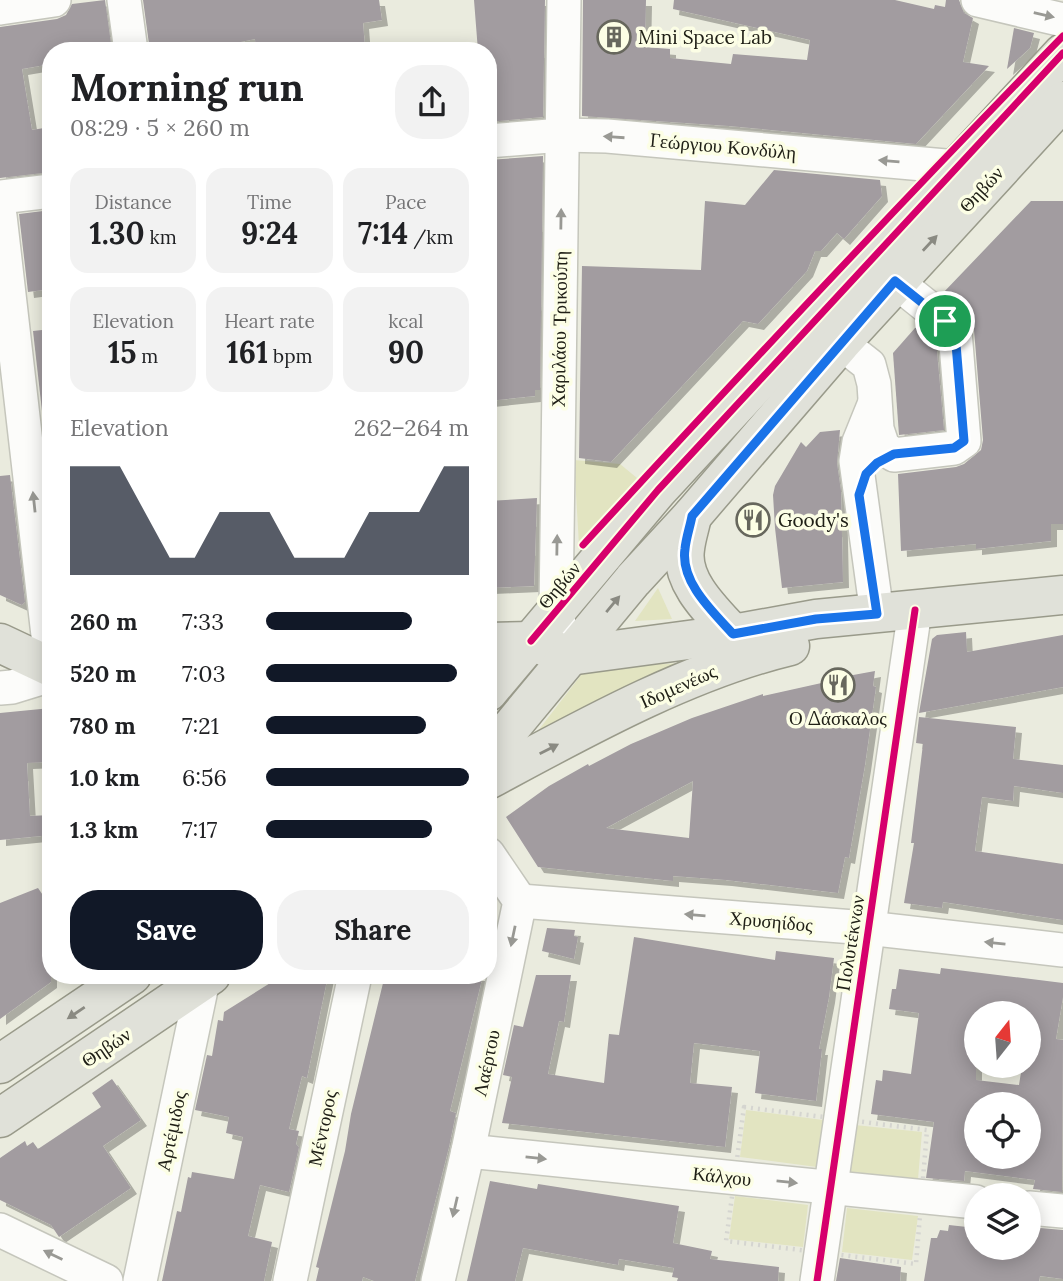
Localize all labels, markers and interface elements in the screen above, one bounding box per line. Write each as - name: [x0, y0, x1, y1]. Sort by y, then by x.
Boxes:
- one-way arrow: [1033, 10, 1055, 21]
- building icon: Mini Space Lab: [595, 18, 633, 56]
- place label: Mini Space Lab: [638, 25, 772, 49]
- text: Morning run: [70, 63, 304, 111]
- button: share: [395, 65, 469, 139]
- text: 08:29 · 5 × 260 m: [70, 113, 250, 142]
- street label: Γεώργιου Κονδύλη: [649, 128, 797, 164]
- one-way arrow: [603, 131, 625, 142]
- one-way arrow: [878, 155, 900, 166]
- street label: Θηβών: [954, 161, 1009, 217]
- text: Distance: [95, 190, 172, 214]
- text: Time: [247, 190, 292, 214]
- text: Pace: [385, 190, 427, 214]
- one-way arrow: [555, 208, 567, 230]
- text: 1.30: [90, 214, 145, 252]
- text: 9:24: [241, 214, 298, 252]
- text: 7:14: [358, 214, 408, 252]
- text: km: [145, 225, 177, 249]
- text: /km: [408, 225, 454, 249]
- one-way arrow: [922, 235, 938, 252]
- street label: Χαριλάου Τρικούπη: [546, 251, 572, 407]
- pin: [915, 291, 975, 351]
- icon: arrive: [926, 302, 964, 340]
- text: Elevation: [92, 309, 174, 333]
- text: Heart rate: [224, 309, 315, 333]
- text: kcal: [388, 309, 423, 333]
- text: 15: [108, 333, 136, 371]
- text: 161: [226, 333, 268, 371]
- text: 90: [388, 333, 424, 371]
- text: m: [136, 344, 158, 368]
- text: bpm: [268, 344, 313, 368]
- text: Elevation: [70, 413, 169, 442]
- text: 262–264 m: [354, 413, 469, 442]
- one-way arrow: [28, 491, 39, 513]
- restaurant icon: Goody's: [734, 501, 772, 539]
- place label: Goody's: [778, 508, 849, 532]
- one-way arrow: [551, 534, 562, 556]
- street label: Θηβών: [532, 556, 586, 614]
- one-way arrow: [605, 595, 620, 612]
- text: 260 m: [70, 607, 137, 636]
- text: 7:33: [182, 607, 224, 636]
- street label: Ιδομενέως: [636, 658, 720, 713]
- text: 520 m: [70, 659, 137, 688]
- text: 7:03: [182, 659, 225, 688]
- restaurant icon: Ο Δάσκαλος: [819, 666, 857, 704]
- place label: Ο Δάσκαλος: [789, 706, 887, 730]
- text: 780 m: [70, 711, 136, 740]
- text: 7:21: [182, 711, 219, 740]
- one-way arrow: [539, 743, 559, 754]
- text: 1.0 km: [70, 763, 140, 792]
- text: 6:56: [182, 763, 227, 792]
- text: 1.3 km: [70, 815, 138, 844]
- text: 7:17: [182, 815, 217, 844]
- button: Save: [70, 890, 263, 970]
- button: Share: [277, 890, 469, 970]
- street label: Πολυτέκνων: [831, 893, 870, 993]
- street label: Χρυσηίδος: [728, 905, 814, 937]
- one-way arrow: [684, 909, 706, 920]
- one-way arrow: [507, 925, 518, 947]
- one-way arrow: [984, 937, 1006, 948]
- north arrow: [964, 1001, 1041, 1078]
- map controls: [964, 1001, 1041, 1260]
- one-way arrow: [66, 1006, 85, 1019]
- street label: Θηβών: [77, 1022, 136, 1072]
- street label: Λαέρτου: [467, 1027, 505, 1099]
- street label: Μέντορος: [302, 1087, 342, 1168]
- street label: Αρτέμιδος: [151, 1088, 191, 1173]
- button: locate: [964, 1092, 1041, 1169]
- one-way arrow: [525, 1153, 547, 1164]
- street label: Κάλχου: [691, 1161, 753, 1191]
- one-way arrow: [776, 1177, 798, 1188]
- button: layers: [964, 1183, 1041, 1260]
- one-way arrow: [450, 1196, 461, 1218]
- one-way arrow: [43, 1250, 63, 1261]

